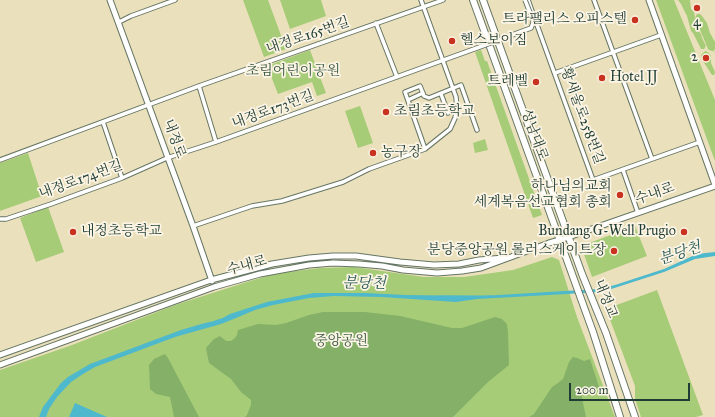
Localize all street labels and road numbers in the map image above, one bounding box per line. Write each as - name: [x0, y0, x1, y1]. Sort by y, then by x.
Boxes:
- street label: 내정로165번길: [264, 14, 352, 58]
- street label: 황새울로258번길: [557, 65, 607, 167]
- street label: 내정로173번길: [230, 87, 316, 133]
- street label: 성남대로: [517, 107, 551, 163]
- street label: 내정로: [159, 117, 189, 161]
- street label: 내정로174번길: [37, 157, 125, 203]
- street label: 수내로: [633, 179, 677, 209]
- street label: 수내로: [225, 253, 269, 279]
- street label: 내정교: [590, 277, 620, 321]

